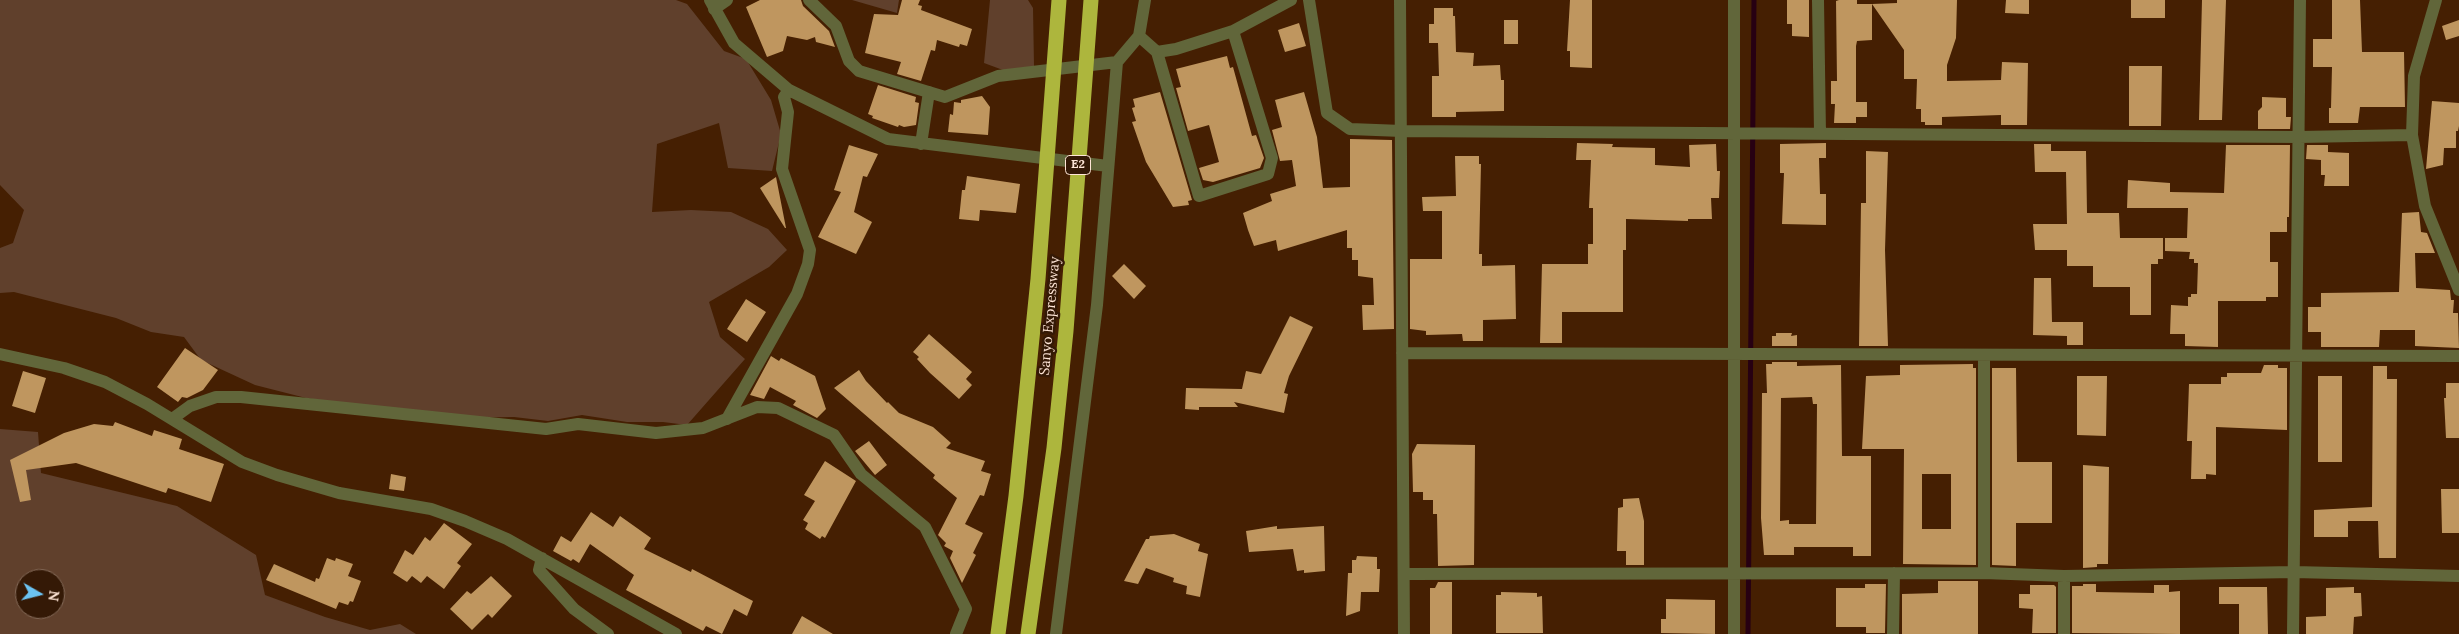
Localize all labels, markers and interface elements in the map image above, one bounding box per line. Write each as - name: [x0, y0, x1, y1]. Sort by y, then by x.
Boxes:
- road number: E2: [1066, 156, 1090, 174]
- street label: Sanyo Expressway: [1036, 256, 1064, 376]
- north arrow: [15, 569, 65, 619]
- text: N: [44, 589, 64, 603]

